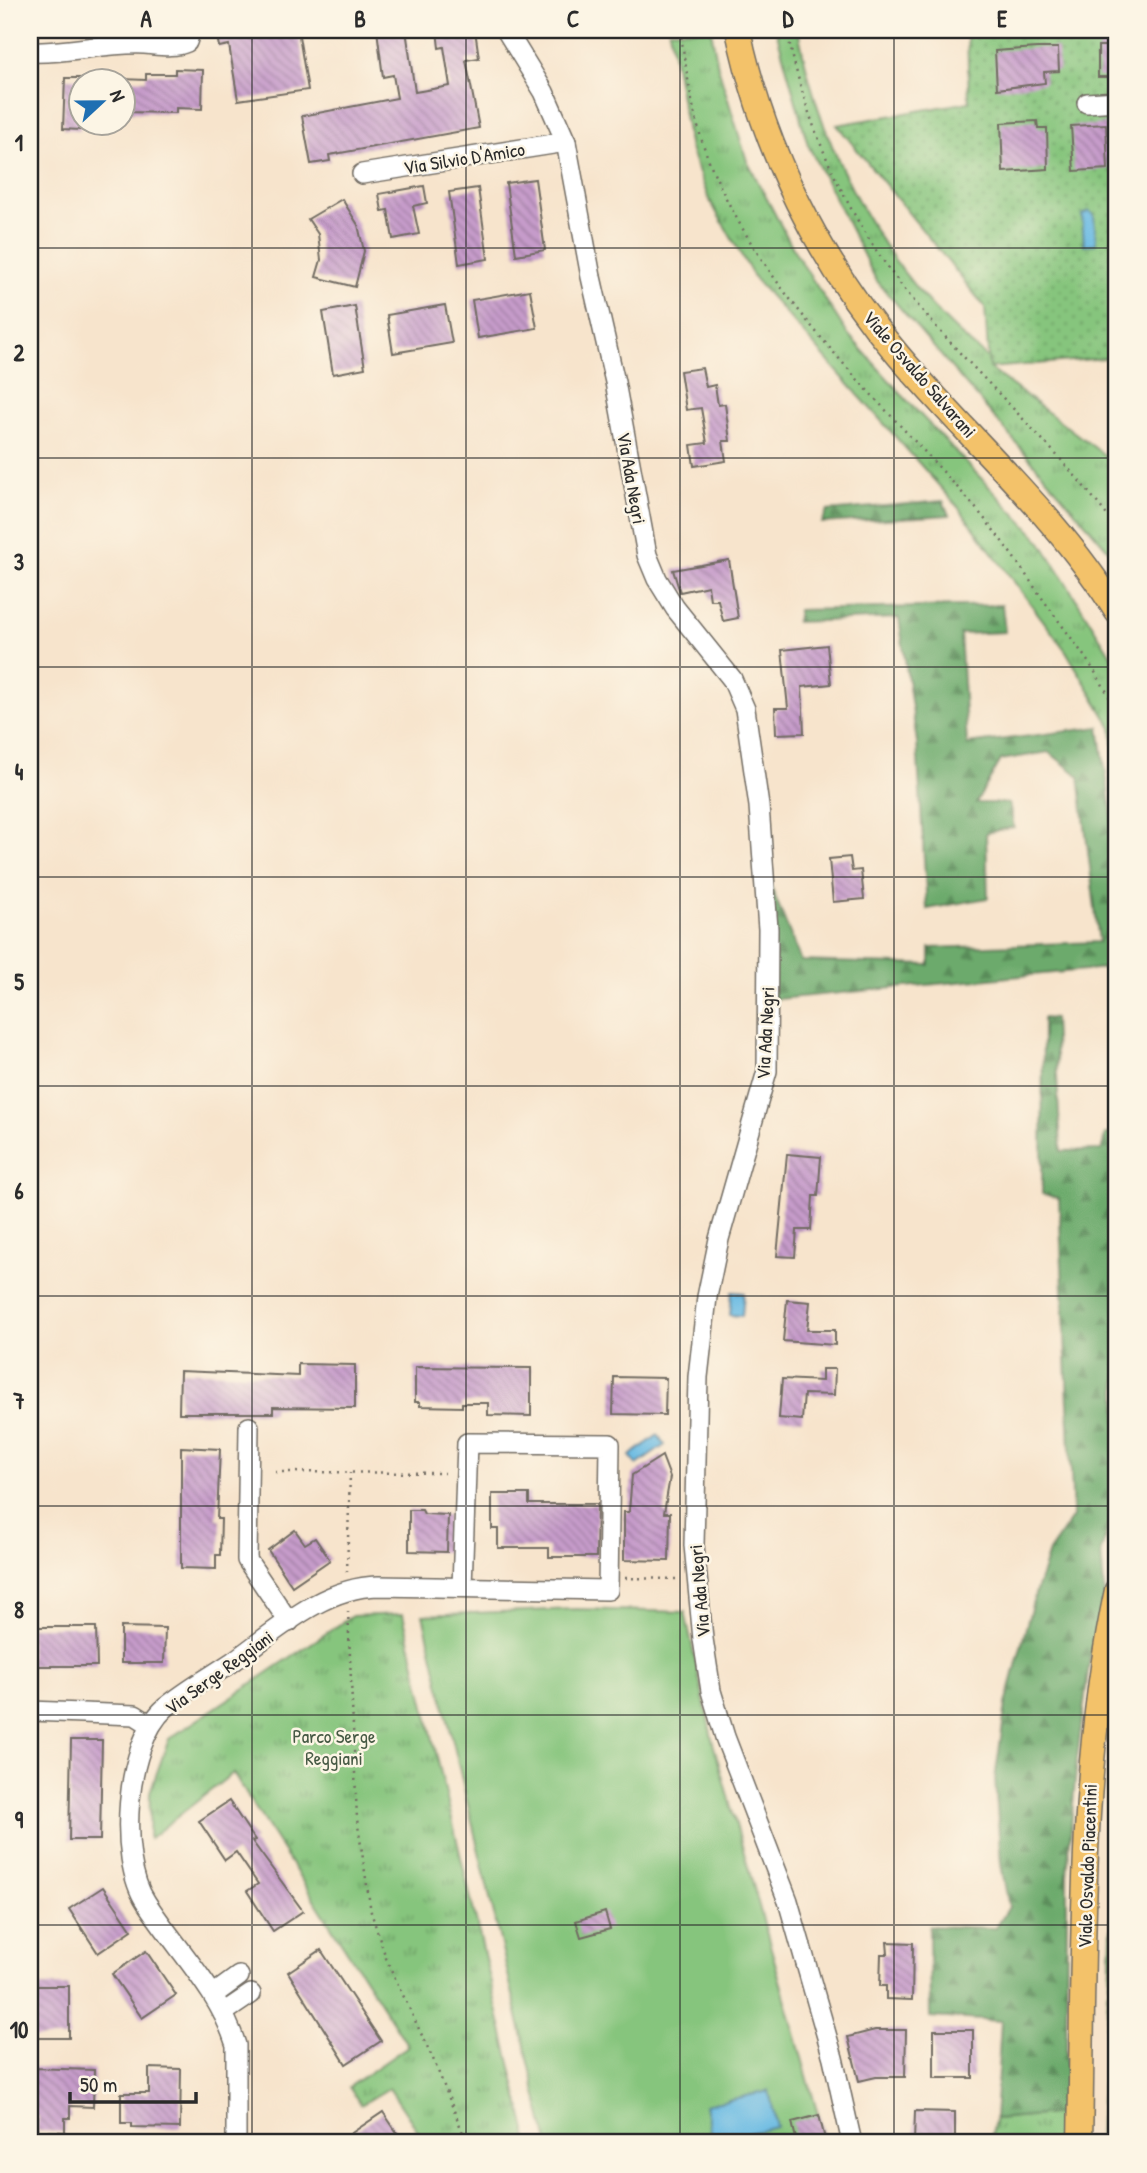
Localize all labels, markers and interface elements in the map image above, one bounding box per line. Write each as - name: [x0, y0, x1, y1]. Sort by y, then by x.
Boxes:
- text: A: [140, 3, 152, 34]
- text: B: [354, 3, 366, 34]
- text: C: [567, 3, 579, 34]
- text: D: [783, 3, 795, 34]
- text: E: [997, 3, 1008, 34]
- north arrow: [66, 66, 136, 136]
- text: N: [104, 86, 132, 105]
- text: 1: [15, 127, 23, 158]
- street label: Via Silvio D'Amico: [402, 136, 527, 180]
- street label: Viale Osvaldo Salvarani: [857, 305, 983, 443]
- text: 2: [14, 337, 25, 368]
- street label: Via Ada Negri: [611, 430, 653, 526]
- text: 3: [14, 546, 24, 577]
- text: 4: [15, 756, 24, 787]
- text: 5: [14, 966, 24, 997]
- street label: Via Ada Negri: [750, 986, 780, 1080]
- text: 6: [14, 1175, 24, 1206]
- text: 7: [12, 1385, 25, 1416]
- street label: Via Ada Negri: [682, 1544, 716, 1638]
- text: 8: [14, 1594, 24, 1625]
- street label: Via Serge Reggiani: [159, 1624, 279, 1720]
- park label: Parco Serge Reggiani: [293, 1723, 376, 1771]
- street label: Viale Osvaldo Piacentini: [1071, 1783, 1103, 1949]
- text: 9: [15, 1804, 24, 1835]
- text: 10: [10, 2014, 28, 2045]
- scale bar: [70, 2061, 196, 2105]
- text: 50 m: [80, 2070, 117, 2099]

